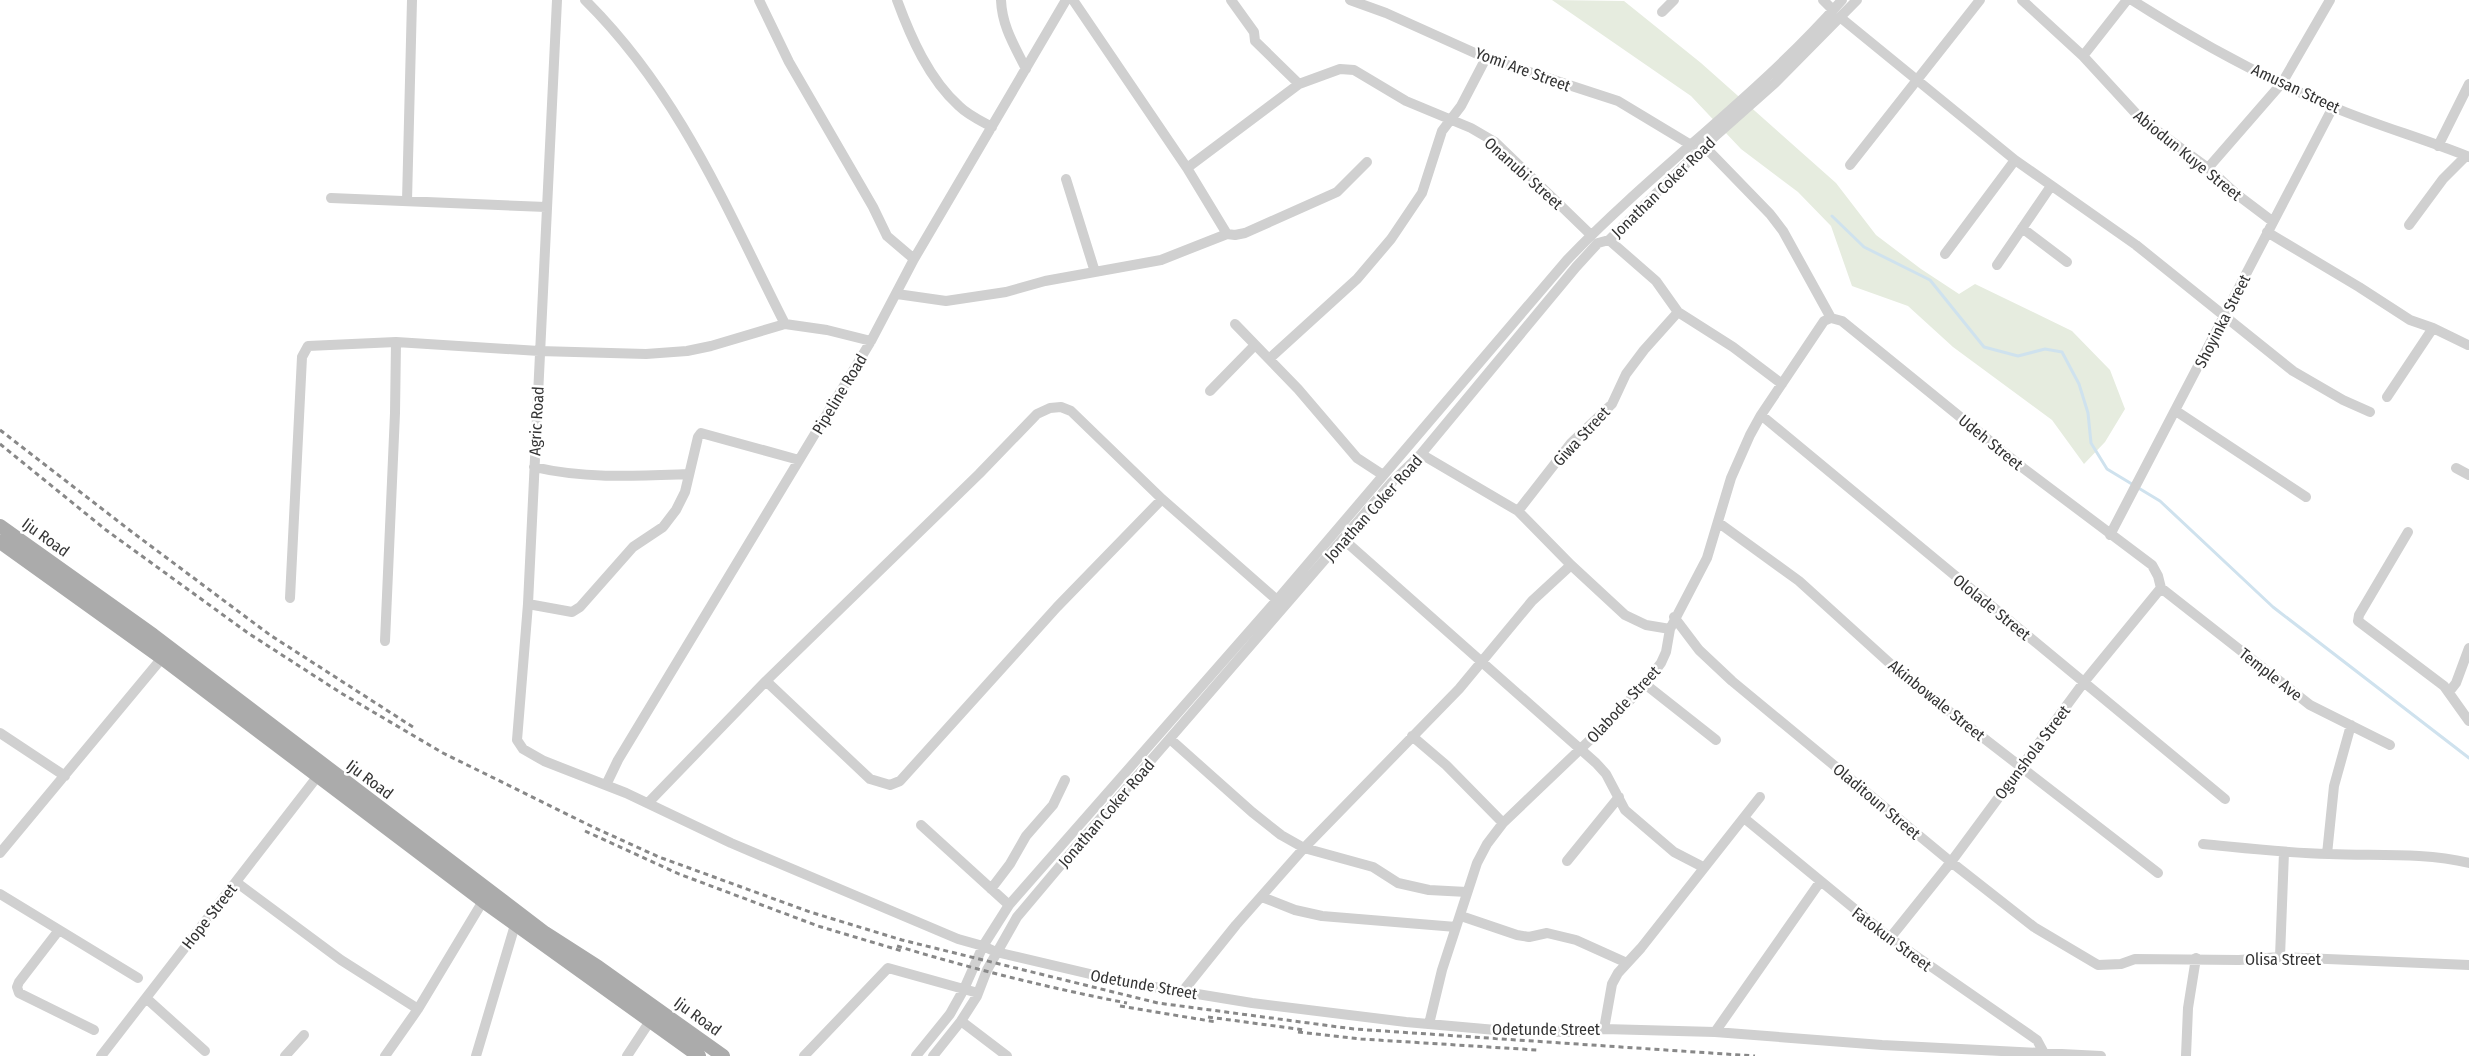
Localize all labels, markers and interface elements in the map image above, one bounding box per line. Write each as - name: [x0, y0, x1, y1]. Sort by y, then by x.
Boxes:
- street label: Yomi Are Street: [1473, 43, 1574, 96]
- street label: Amusan Street: [2249, 60, 2344, 118]
- street label: Abiodun Kuye Street: [2130, 106, 2246, 205]
- street label: Onanubi Street: [1481, 133, 1567, 214]
- street label: Jonathan Coker Road: [1608, 133, 1719, 242]
- street label: Shoyinka Street: [2191, 271, 2255, 371]
- street label: Pipeline Road: [808, 351, 871, 438]
- street label: Agric Road: [525, 386, 548, 456]
- street label: Giwa Street: [1549, 402, 1614, 470]
- street label: Udeh Street: [1955, 411, 2027, 475]
- street label: Jonathan Coker Road: [1321, 451, 1426, 565]
- street label: Iju Road: [18, 514, 73, 561]
- street label: Ololade Street: [1949, 570, 2035, 645]
- street label: Temple Ave: [2236, 644, 2306, 705]
- street label: Akinbowale Street: [1885, 656, 1989, 745]
- street label: Olabode Street: [1583, 661, 1664, 747]
- street label: Ogunshola Street: [1991, 701, 2074, 803]
- street label: Iju Road: [343, 756, 397, 803]
- street label: Jonathan Coker Road: [1054, 756, 1158, 871]
- street label: Oladitoun Street: [1829, 759, 1925, 844]
- street label: Hope Street: [178, 879, 241, 953]
- street label: Fatokun Street: [1848, 903, 1936, 976]
- street label: Olisa Street: [2245, 950, 2322, 969]
- street label: Odetunde Street: [1089, 966, 1200, 1003]
- street label: Iju Road: [670, 993, 725, 1040]
- street label: Odetunde Street: [1492, 1020, 1601, 1039]

